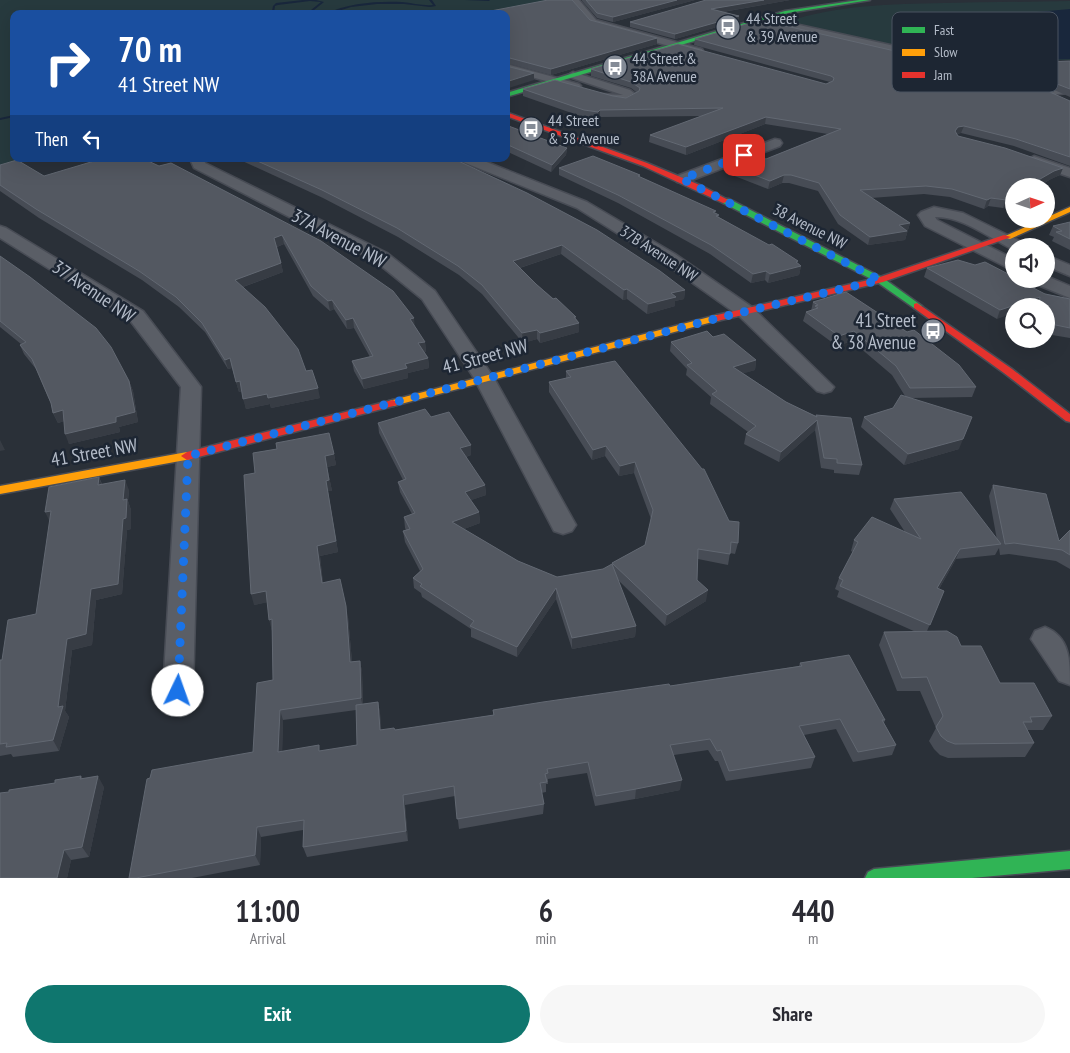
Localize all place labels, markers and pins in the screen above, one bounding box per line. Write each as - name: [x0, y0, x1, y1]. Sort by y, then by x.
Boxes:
- place label: 44 Street & 39 Avenue: [746, 8, 818, 46]
- bus stop icon: 44 Street & 39 Avenue: [715, 14, 741, 40]
- place label: 44 Street & 38A Avenue: [632, 48, 697, 86]
- bus stop icon: 44 Street & 38A Avenue: [602, 54, 628, 80]
- place label: 44 Street & 38 Avenue: [548, 110, 620, 148]
- bus stop icon: 44 Street & 38 Avenue: [518, 116, 544, 142]
- pin: [723, 134, 765, 176]
- place label: 41 Street & 38 Avenue: [831, 308, 917, 354]
- bus stop icon: 41 Street & 38 Avenue: [920, 318, 946, 344]

